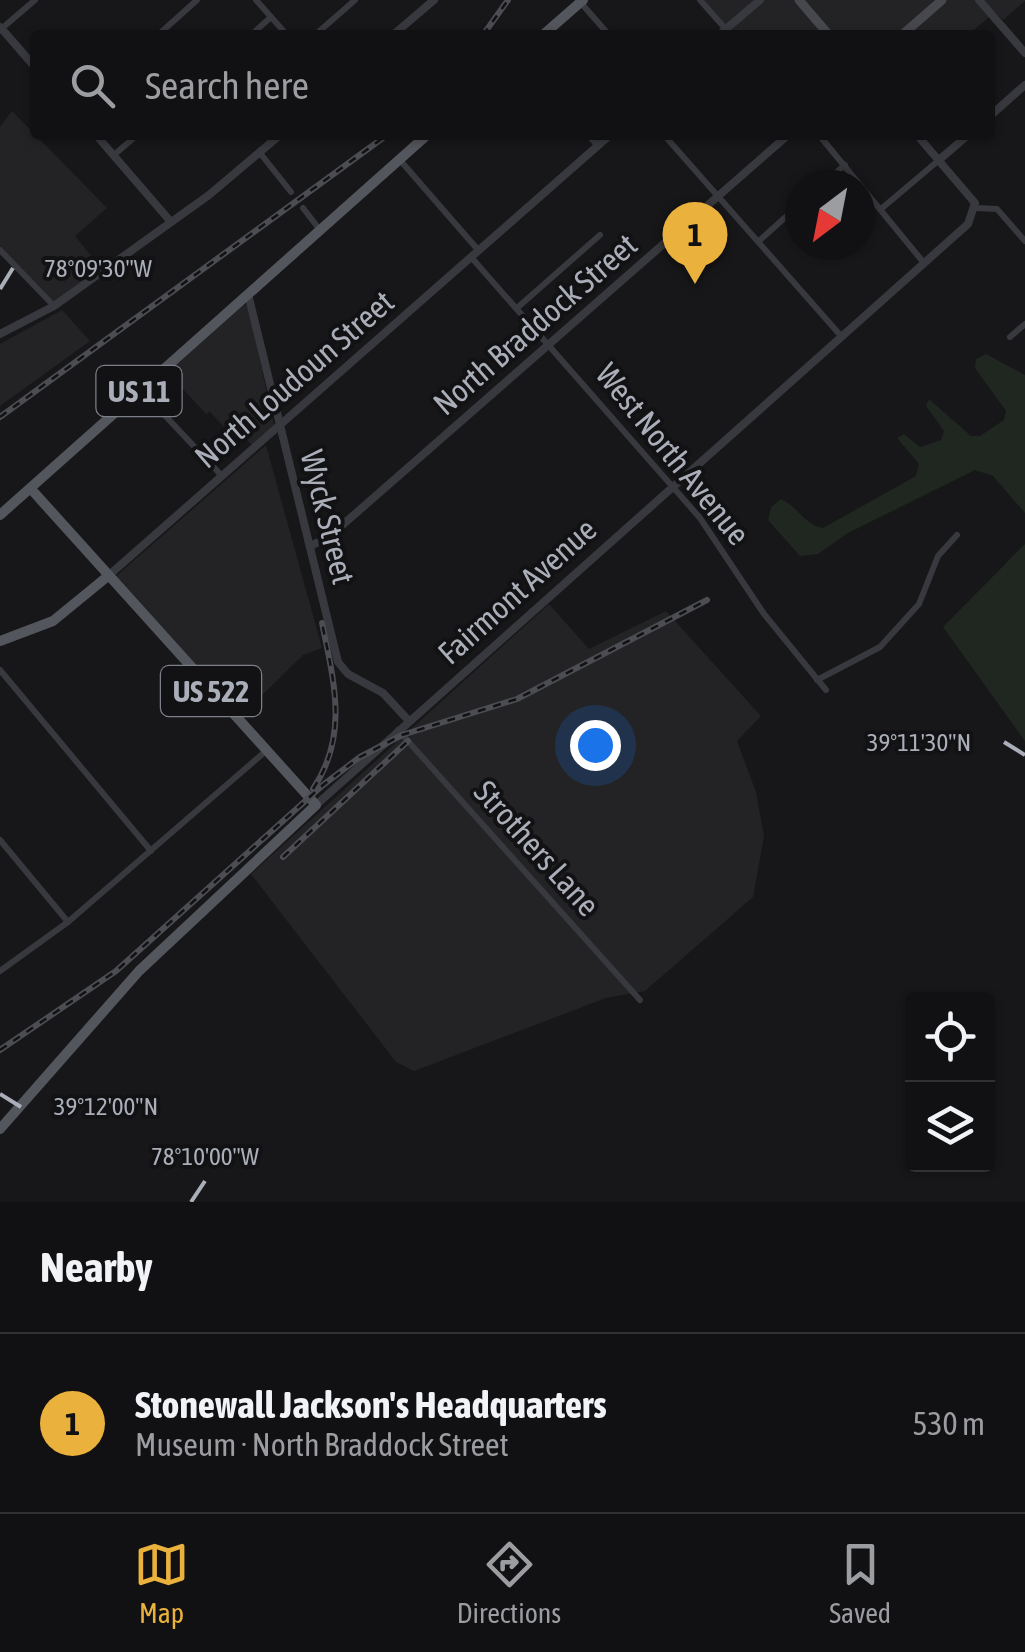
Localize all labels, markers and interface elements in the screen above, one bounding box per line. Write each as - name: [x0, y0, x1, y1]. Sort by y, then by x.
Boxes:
- search box: [30, 30, 995, 140]
- icon: search: [65, 58, 120, 113]
- text: Search here: [145, 64, 309, 107]
- north arrow: [785, 170, 875, 260]
- pin: 1: [662, 202, 728, 284]
- street label: North Braddock Street: [426, 226, 644, 422]
- text: 78°09'30"W: [44, 254, 153, 282]
- street label: North Loudoun Street: [187, 283, 401, 475]
- street label: West North Avenue: [589, 356, 757, 552]
- road number: US 11: [96, 366, 182, 416]
- street label: Wyck Street: [294, 446, 362, 588]
- street label: Fairmont Avenue: [430, 510, 604, 672]
- road number: US 522: [161, 666, 261, 716]
- your location: [570, 720, 621, 771]
- text: 39°11'30"N: [867, 728, 971, 756]
- street label: Strothers Lane: [467, 773, 607, 923]
- map controls: [905, 992, 995, 1172]
- button: locate: [905, 992, 995, 1082]
- button: layers: [905, 1082, 995, 1172]
- text: 39°12'00"N: [54, 1092, 158, 1120]
- text: 78°10'00"W: [151, 1142, 260, 1170]
- text: Nearby: [40, 1243, 153, 1291]
- text: Stonewall Jackson's Headquarters: [135, 1383, 607, 1426]
- text: 1: [65, 1405, 80, 1442]
- text: 530 m: [912, 1405, 985, 1442]
- text: Museum · North Braddock Street: [135, 1426, 509, 1463]
- tab: Map: [134, 1537, 189, 1629]
- tab: Directions: [457, 1537, 561, 1629]
- tab: Saved: [829, 1537, 891, 1629]

